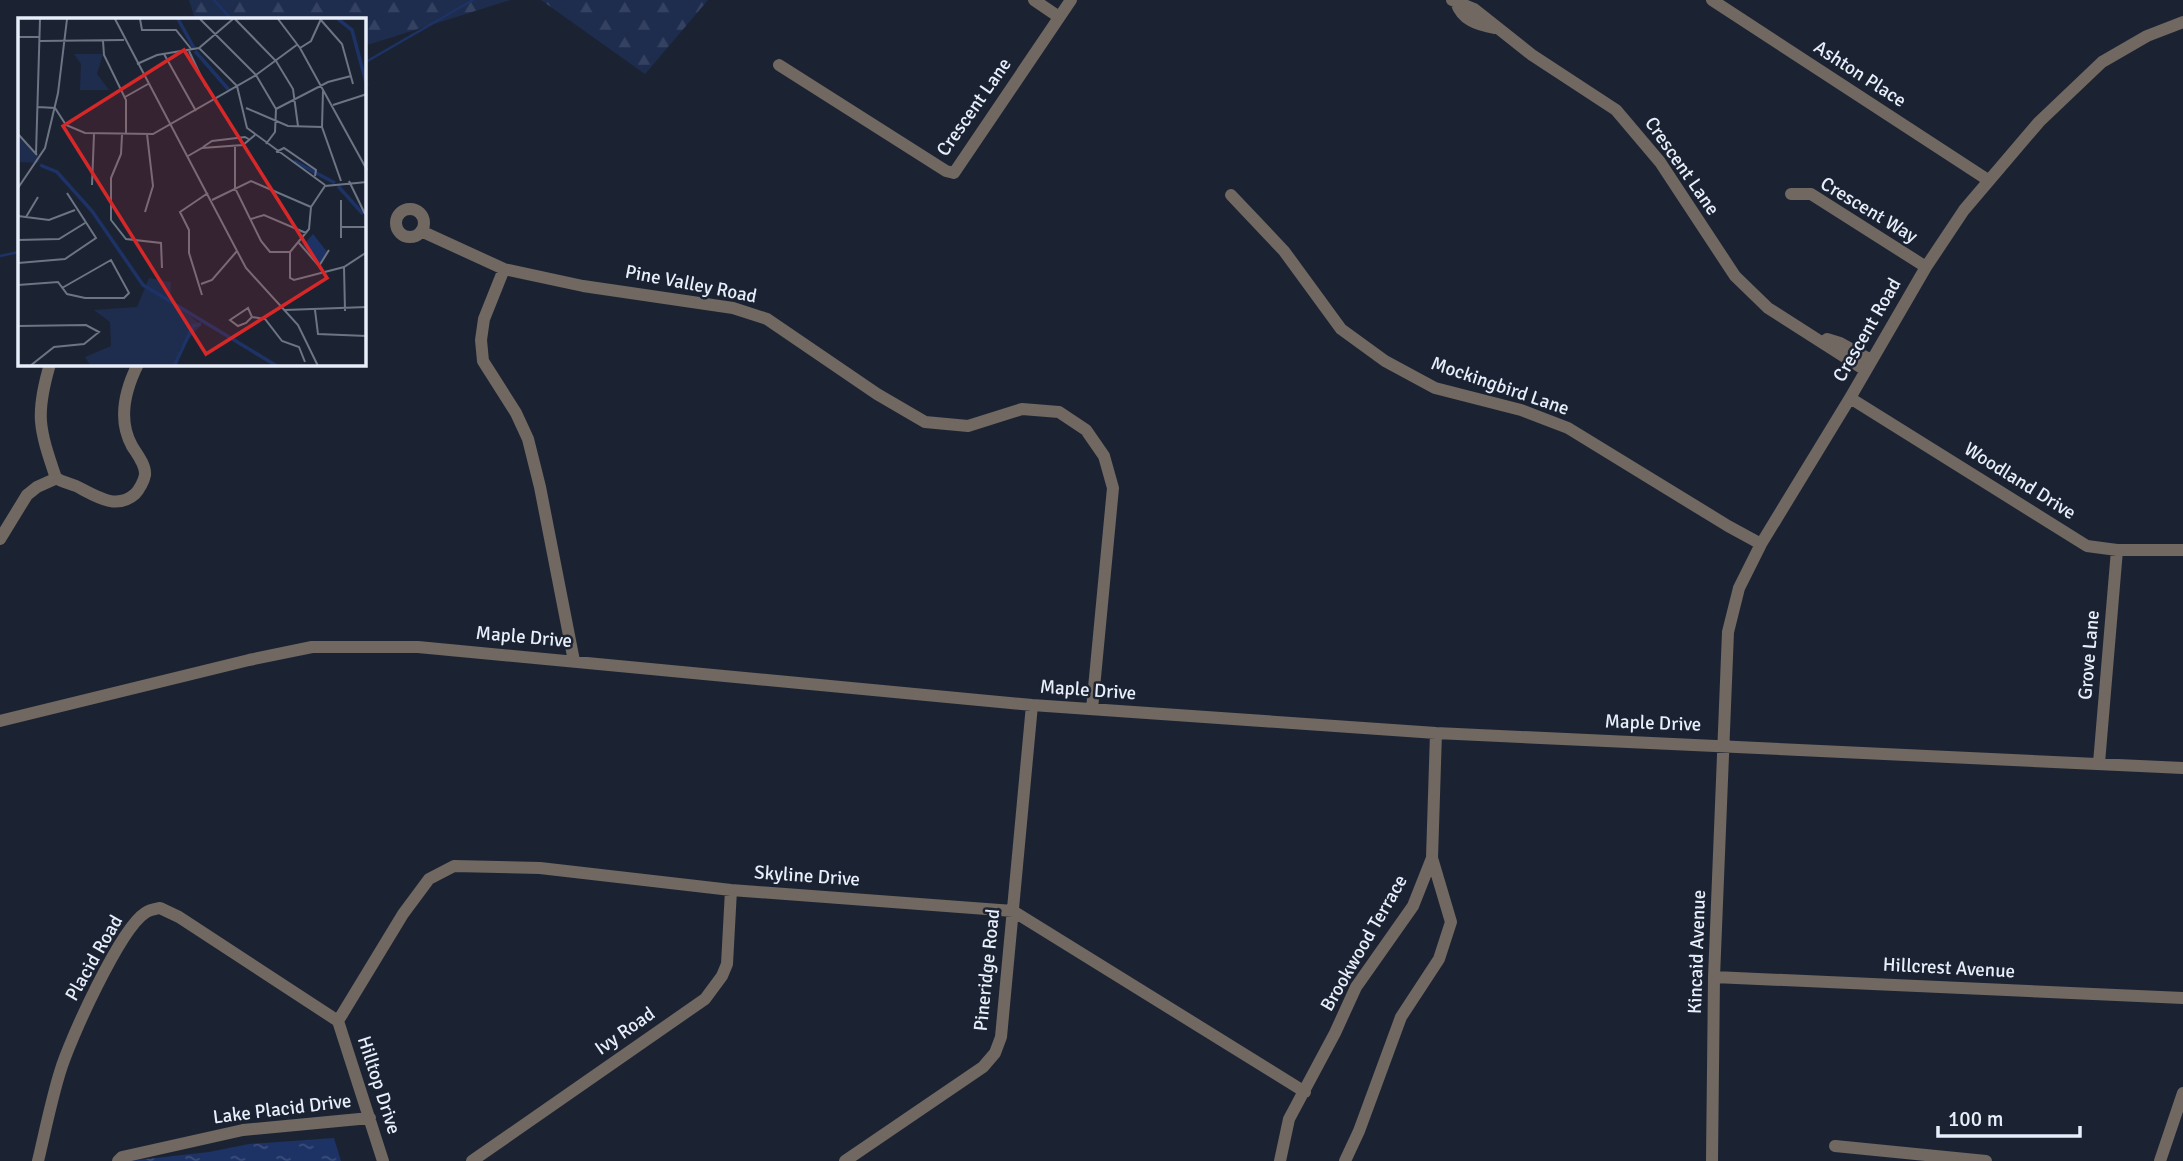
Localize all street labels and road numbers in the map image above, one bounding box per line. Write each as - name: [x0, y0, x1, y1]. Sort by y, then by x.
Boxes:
- street label: Ashton Place: [1809, 35, 1911, 113]
- street label: Crescent Lane: [931, 53, 1017, 161]
- street label: Crescent Lane: [1639, 112, 1725, 220]
- street label: Crescent Way: [1816, 172, 1922, 248]
- street label: Pine Valley Road: [623, 259, 759, 309]
- street label: Crescent Road: [1828, 274, 1906, 386]
- street label: Mockingbird Lane: [1428, 351, 1572, 421]
- street label: Woodland Drive: [1960, 437, 2080, 525]
- street label: Grove Lane: [2073, 609, 2105, 701]
- street label: Maple Drive: [475, 621, 573, 653]
- street label: Maple Drive: [1039, 675, 1137, 705]
- street label: Maple Drive: [1604, 709, 1702, 737]
- street label: Skyline Drive: [753, 860, 861, 892]
- street label: Brookwood Terrace: [1315, 870, 1413, 1016]
- street label: Kincaid Avenue: [1683, 889, 1711, 1015]
- street label: Pineridge Road: [969, 908, 1005, 1032]
- street label: Placid Road: [60, 911, 128, 1005]
- street label: Hillcrest Avenue: [1882, 953, 2016, 983]
- street label: Ivy Road: [590, 1002, 660, 1060]
- street label: Hilltop Drive: [352, 1033, 406, 1137]
- street label: Lake Placid Drive: [211, 1089, 353, 1129]

